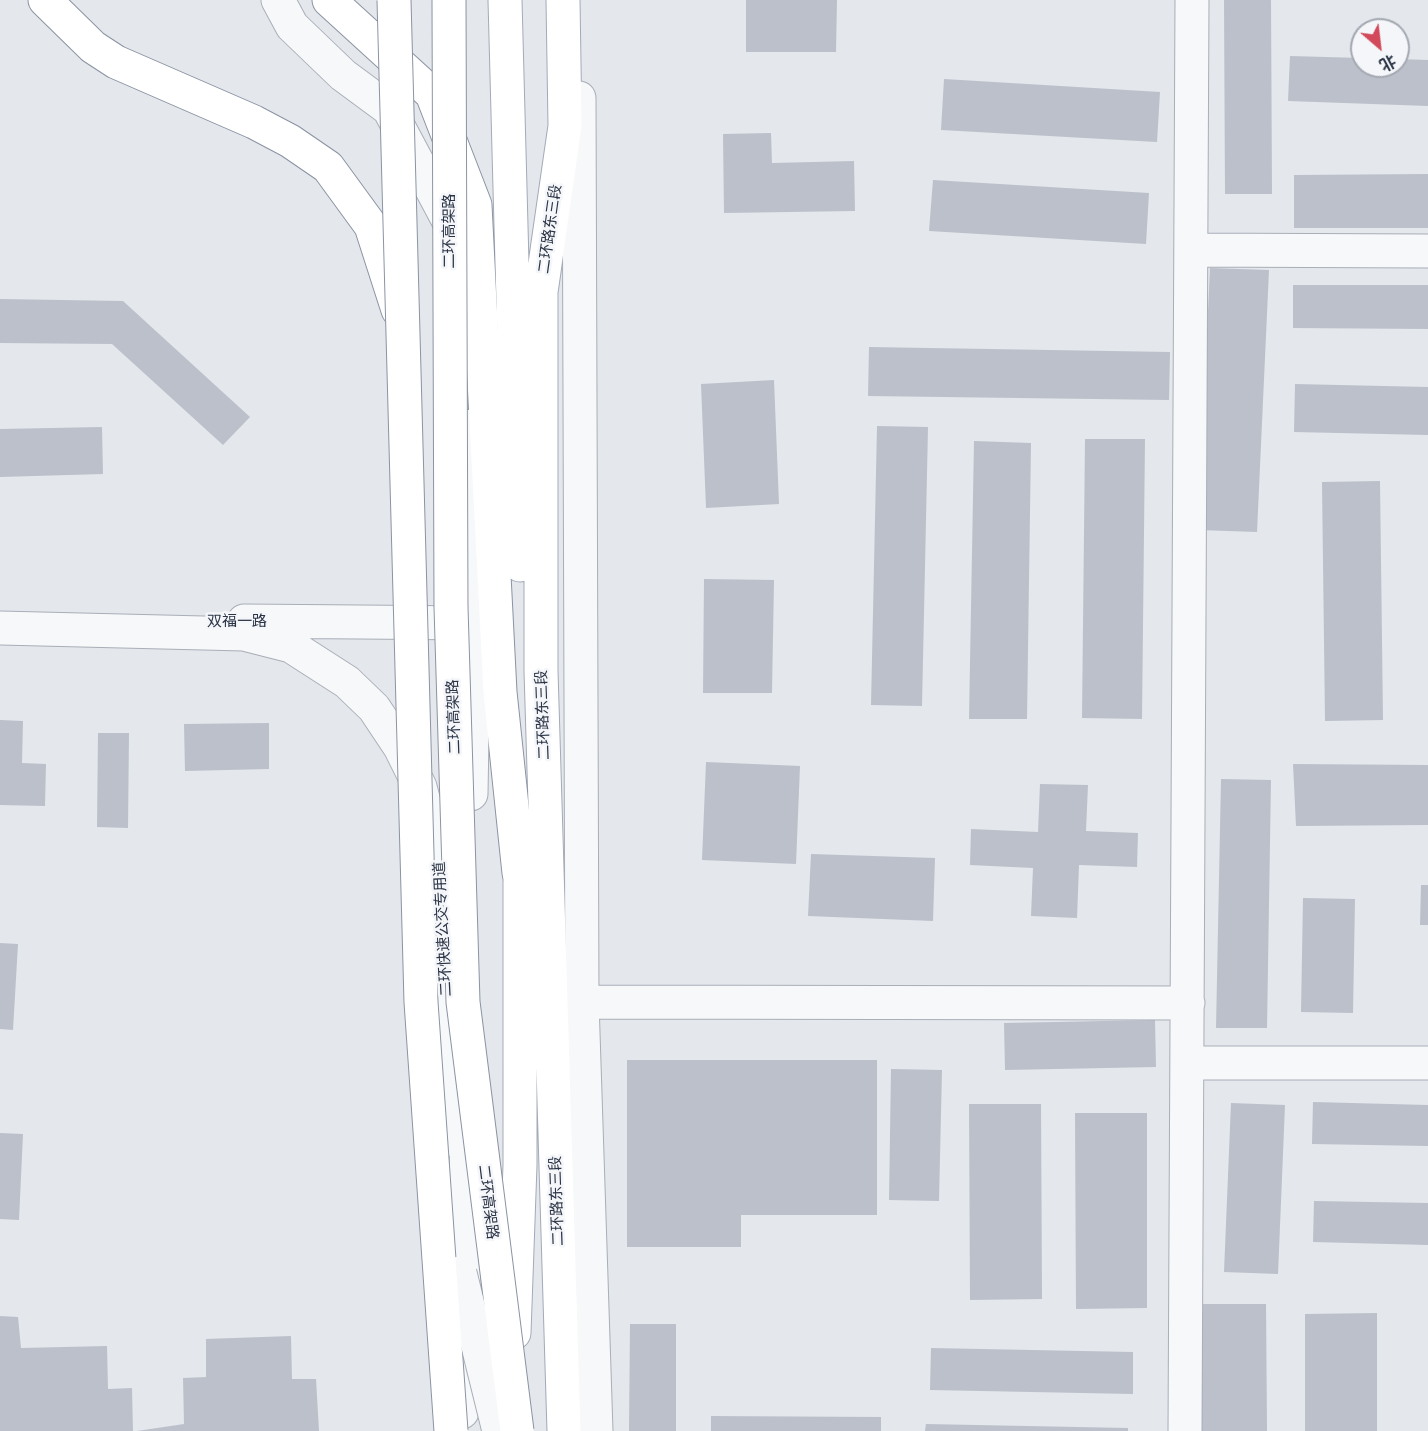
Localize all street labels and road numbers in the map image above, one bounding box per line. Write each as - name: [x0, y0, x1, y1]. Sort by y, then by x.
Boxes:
- street label: 二环路东三段: [535, 183, 565, 275]
- street label: 二环高架路: [440, 194, 458, 268]
- street label: 双福一路: [207, 612, 267, 630]
- street label: 二环路东三段: [532, 670, 554, 760]
- street label: 二环高架路: [444, 679, 464, 755]
- street label: 二环快速公交专用道: [430, 861, 456, 997]
- street label: 二环路东三段: [546, 1156, 568, 1246]
- street label: 二环高架路: [474, 1164, 502, 1240]

